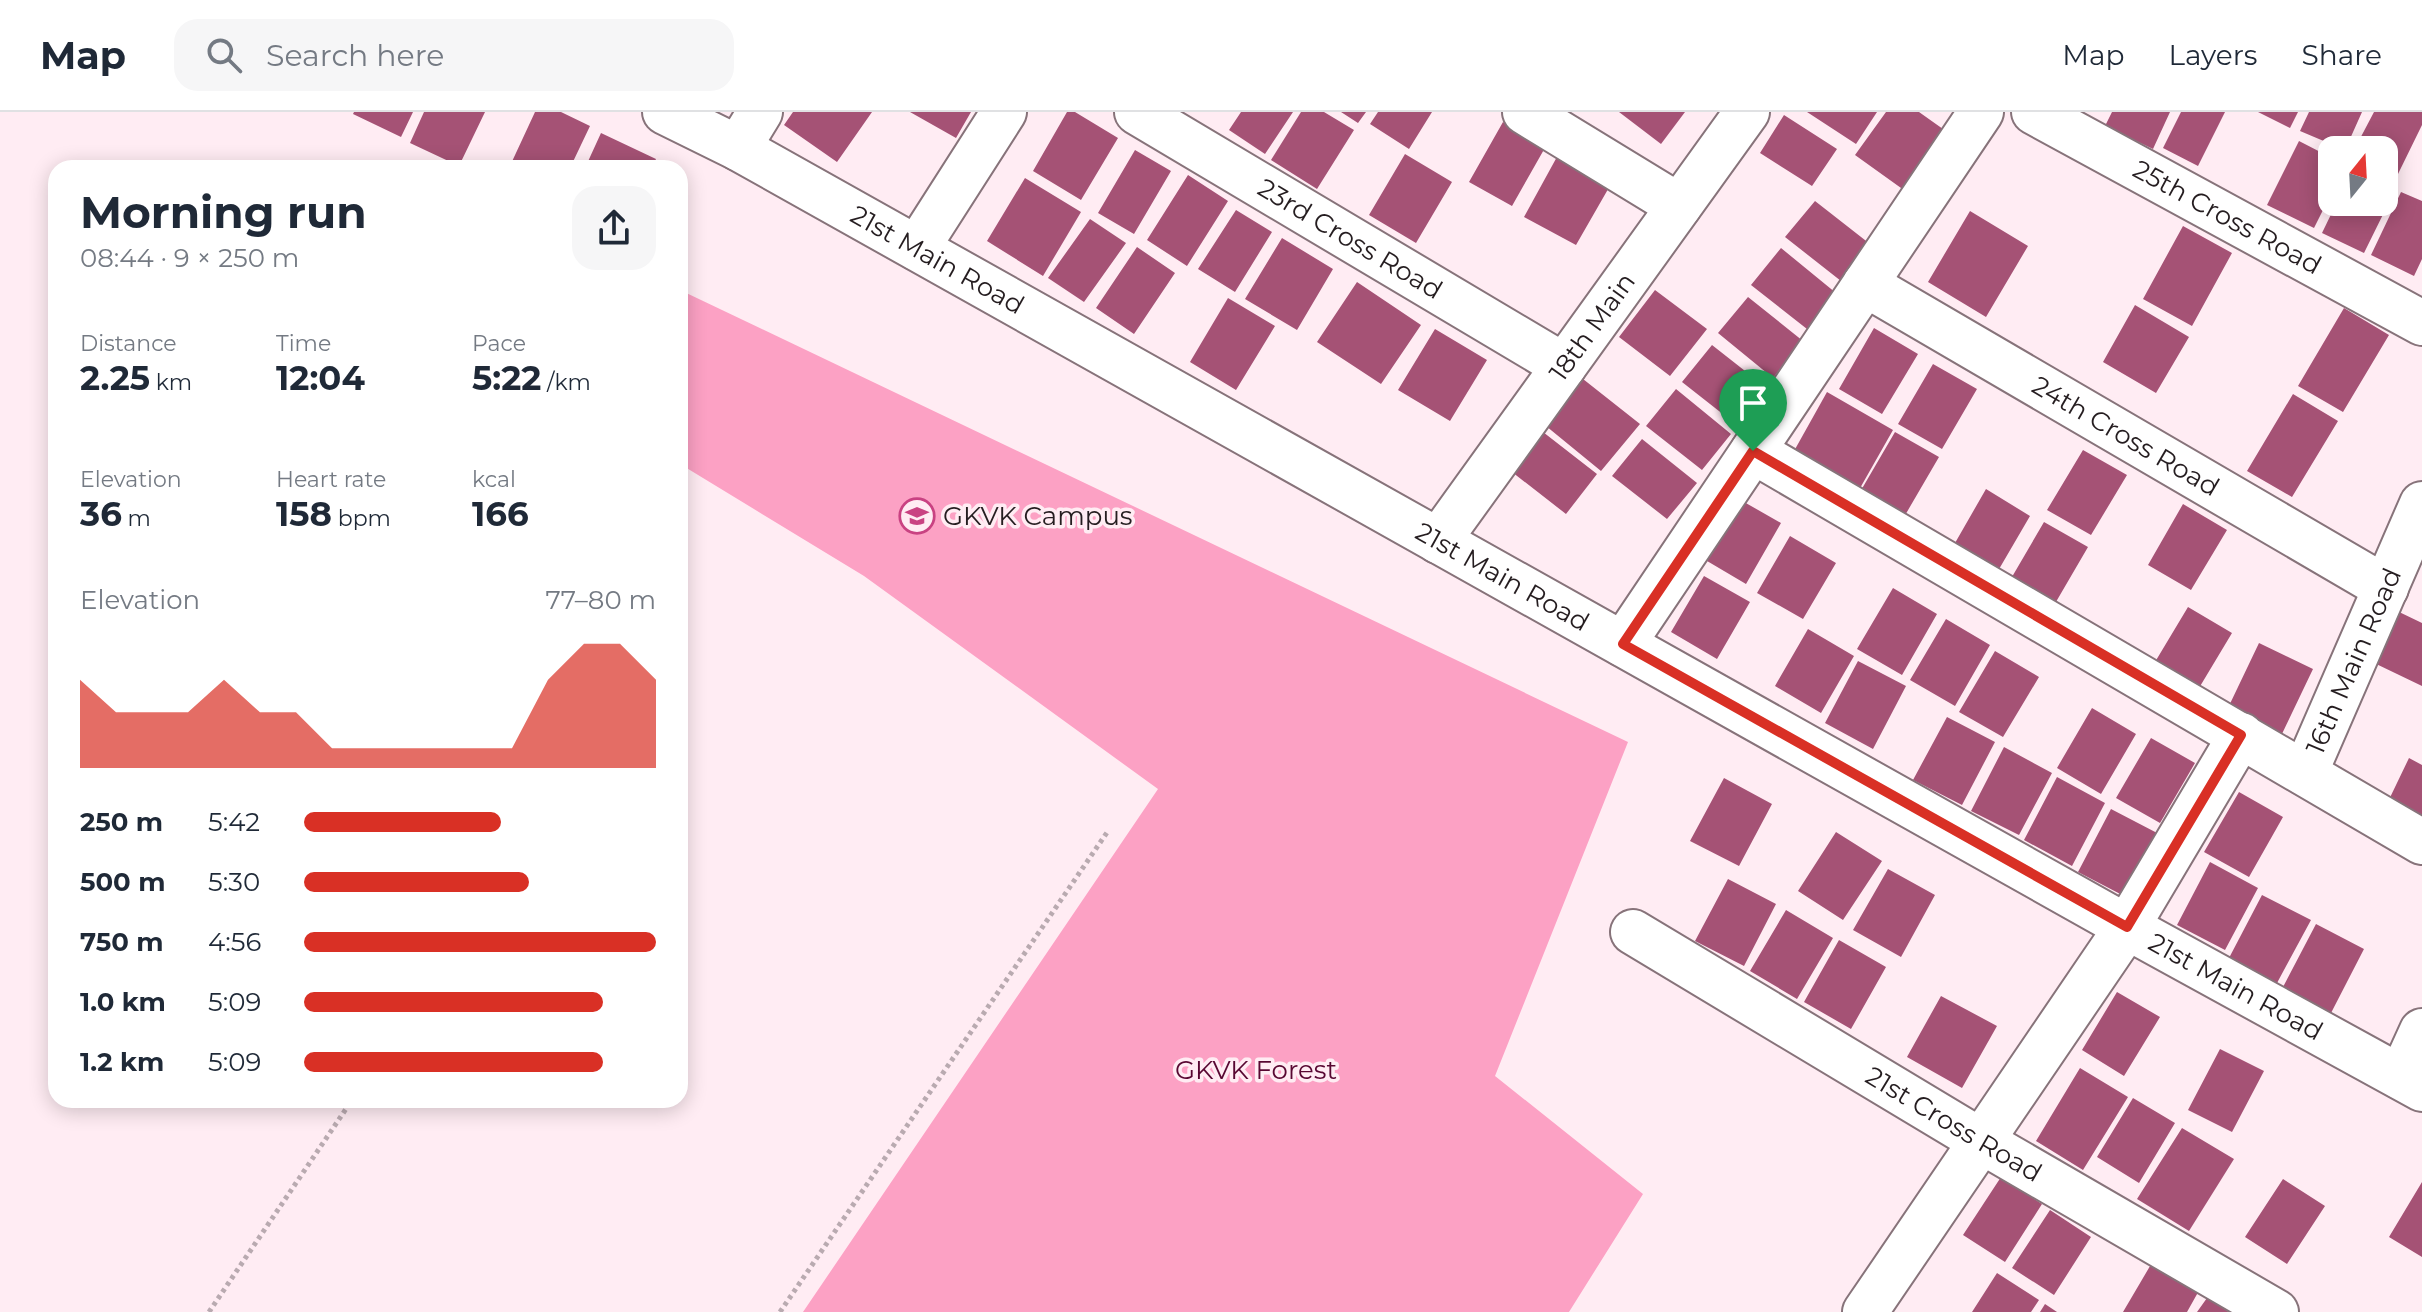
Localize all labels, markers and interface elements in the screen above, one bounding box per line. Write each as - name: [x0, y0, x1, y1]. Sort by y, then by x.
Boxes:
- search box: [174, 19, 734, 91]
- text: Map: [40, 32, 126, 79]
- icon: search: [202, 33, 246, 77]
- text: Search here: [266, 37, 444, 74]
- text: Map: [2062, 38, 2125, 72]
- text: Layers: [2169, 38, 2258, 72]
- text: Share: [2302, 38, 2382, 72]
- north arrow: [2318, 136, 2398, 216]
- map controls: [2318, 136, 2398, 216]
- street label: 25th Cross Road: [2128, 153, 2327, 281]
- street label: 23rd Cross Road: [1252, 172, 1448, 306]
- text: Morning run: [80, 185, 367, 239]
- button: share: [572, 186, 656, 270]
- street label: 21st Main Road: [845, 198, 1030, 321]
- text: 08:44 · 9 × 250 m: [80, 242, 299, 274]
- street label: 18th Main: [1543, 266, 1642, 387]
- text: Distance: [80, 330, 177, 357]
- text: Time: [276, 330, 331, 357]
- text: Pace: [472, 330, 526, 357]
- text: 2.25: [80, 357, 150, 399]
- text: 12:04: [276, 357, 365, 399]
- text: 5:22: [472, 357, 541, 399]
- text: km: [150, 369, 192, 396]
- text: /km: [541, 369, 591, 396]
- pin: [1719, 369, 1787, 451]
- street label: 24th Cross Road: [2026, 369, 2225, 503]
- icon: arrive: [1731, 381, 1775, 425]
- text: Elevation: [80, 466, 182, 493]
- text: Heart rate: [276, 466, 386, 493]
- text: kcal: [472, 466, 516, 493]
- text: 36: [80, 493, 122, 535]
- text: 158: [276, 493, 332, 535]
- text: 166: [472, 493, 529, 535]
- school or university icon: GKVK Campus: [898, 497, 936, 535]
- place label: GKVK Campus: [943, 500, 1133, 532]
- text: m: [122, 505, 151, 532]
- text: bpm: [332, 505, 391, 532]
- street label: 21st Main Road: [1410, 515, 1595, 638]
- street label: 16th Main Road: [2299, 563, 2408, 759]
- text: Elevation: [80, 584, 200, 616]
- text: 77–80 m: [545, 584, 656, 616]
- text: 250 m: [80, 806, 163, 838]
- text: 5:42: [208, 806, 260, 838]
- text: 500 m: [80, 866, 165, 898]
- text: 5:30: [208, 866, 260, 898]
- text: 750 m: [80, 926, 163, 958]
- text: 4:56: [208, 926, 261, 958]
- street label: 21st Main Road: [2143, 926, 2328, 1047]
- text: 1.0 km: [80, 986, 166, 1018]
- text: 5:09: [208, 986, 261, 1018]
- text: 1.2 km: [80, 1046, 164, 1078]
- text: 5:09: [208, 1046, 261, 1078]
- park label: GKVK Forest: [1175, 1054, 1337, 1086]
- street label: 21st Cross Road: [1860, 1060, 2048, 1189]

